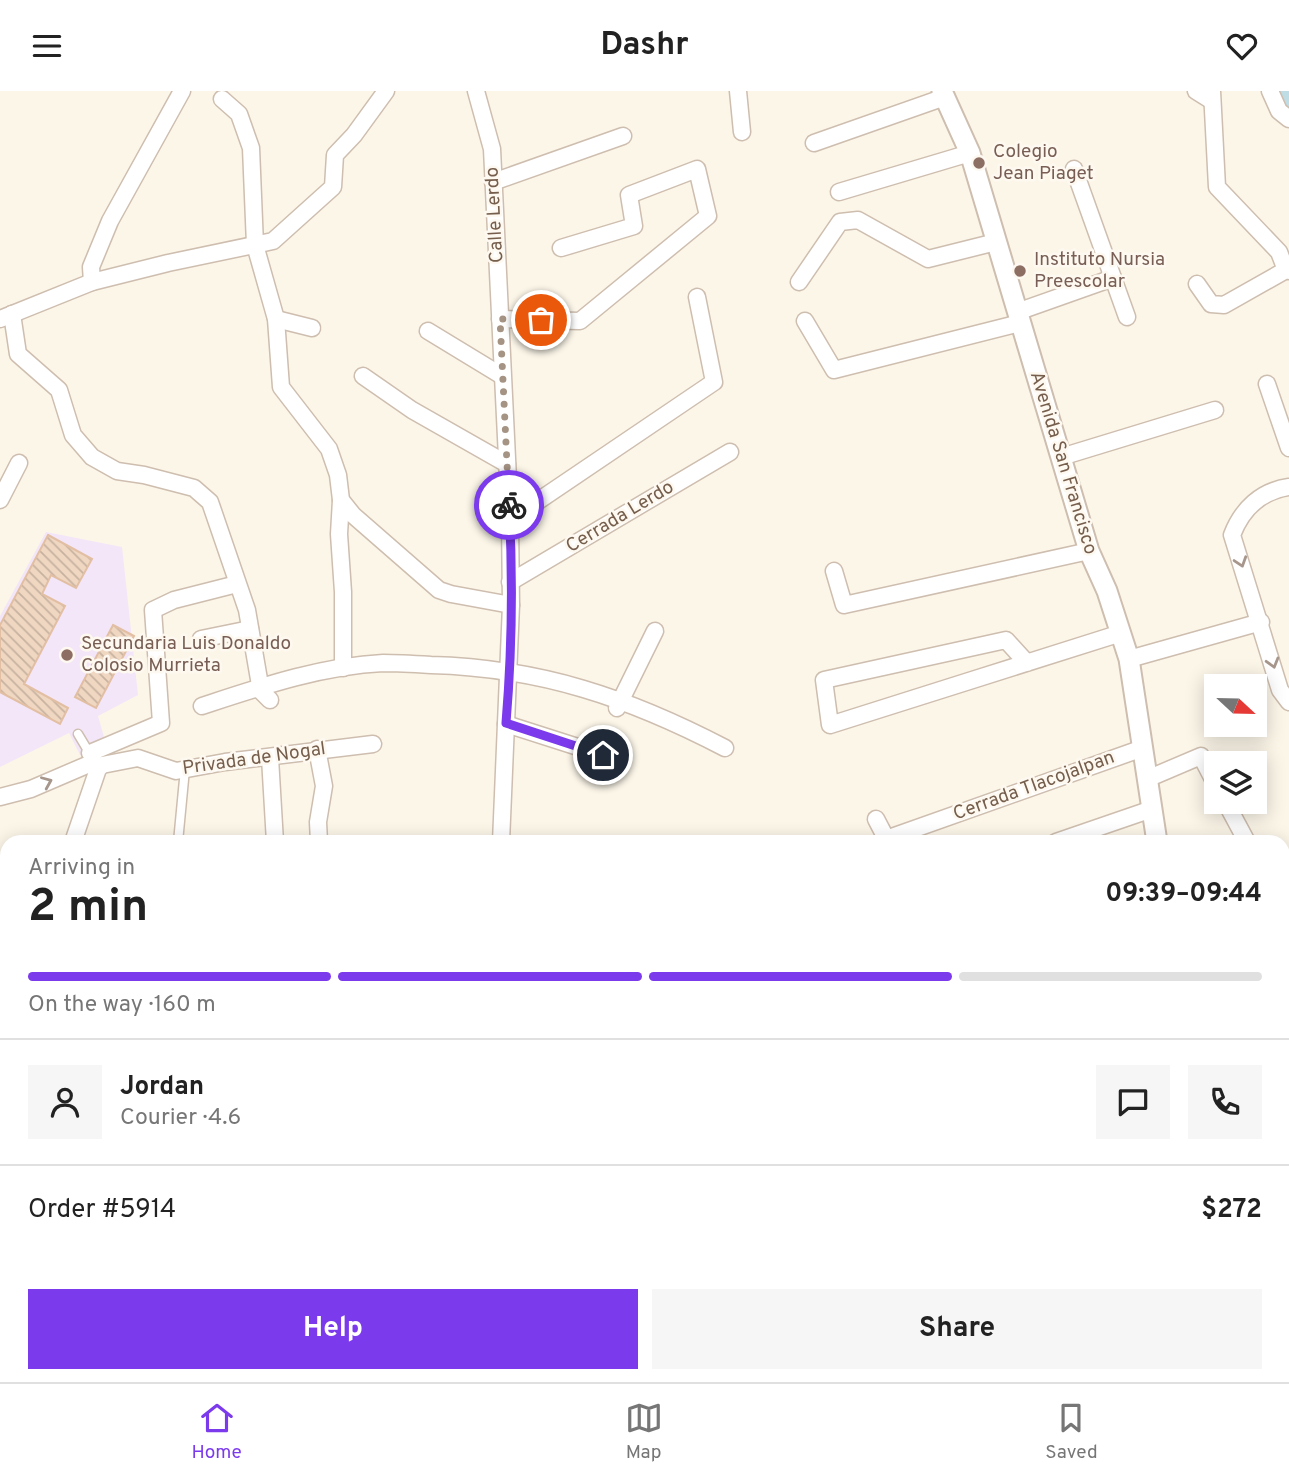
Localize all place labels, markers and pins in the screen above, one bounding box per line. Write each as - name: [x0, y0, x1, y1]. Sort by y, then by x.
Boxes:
- place label: Colegio Jean Piaget: [993, 140, 1094, 186]
- marker: Colegio Jean Piaget: [971, 155, 987, 171]
- place label: Instituto Nursia Preescolar: [1034, 248, 1165, 294]
- marker: Instituto Nursia Preescolar: [1012, 263, 1028, 279]
- pin: [511, 290, 571, 350]
- place label: Secundaria Luis Donaldo Colosio Murrieta: [81, 632, 291, 678]
- marker: Secundaria Luis Donaldo Colosio Murrieta: [59, 647, 75, 663]
- pin: [573, 725, 633, 785]

